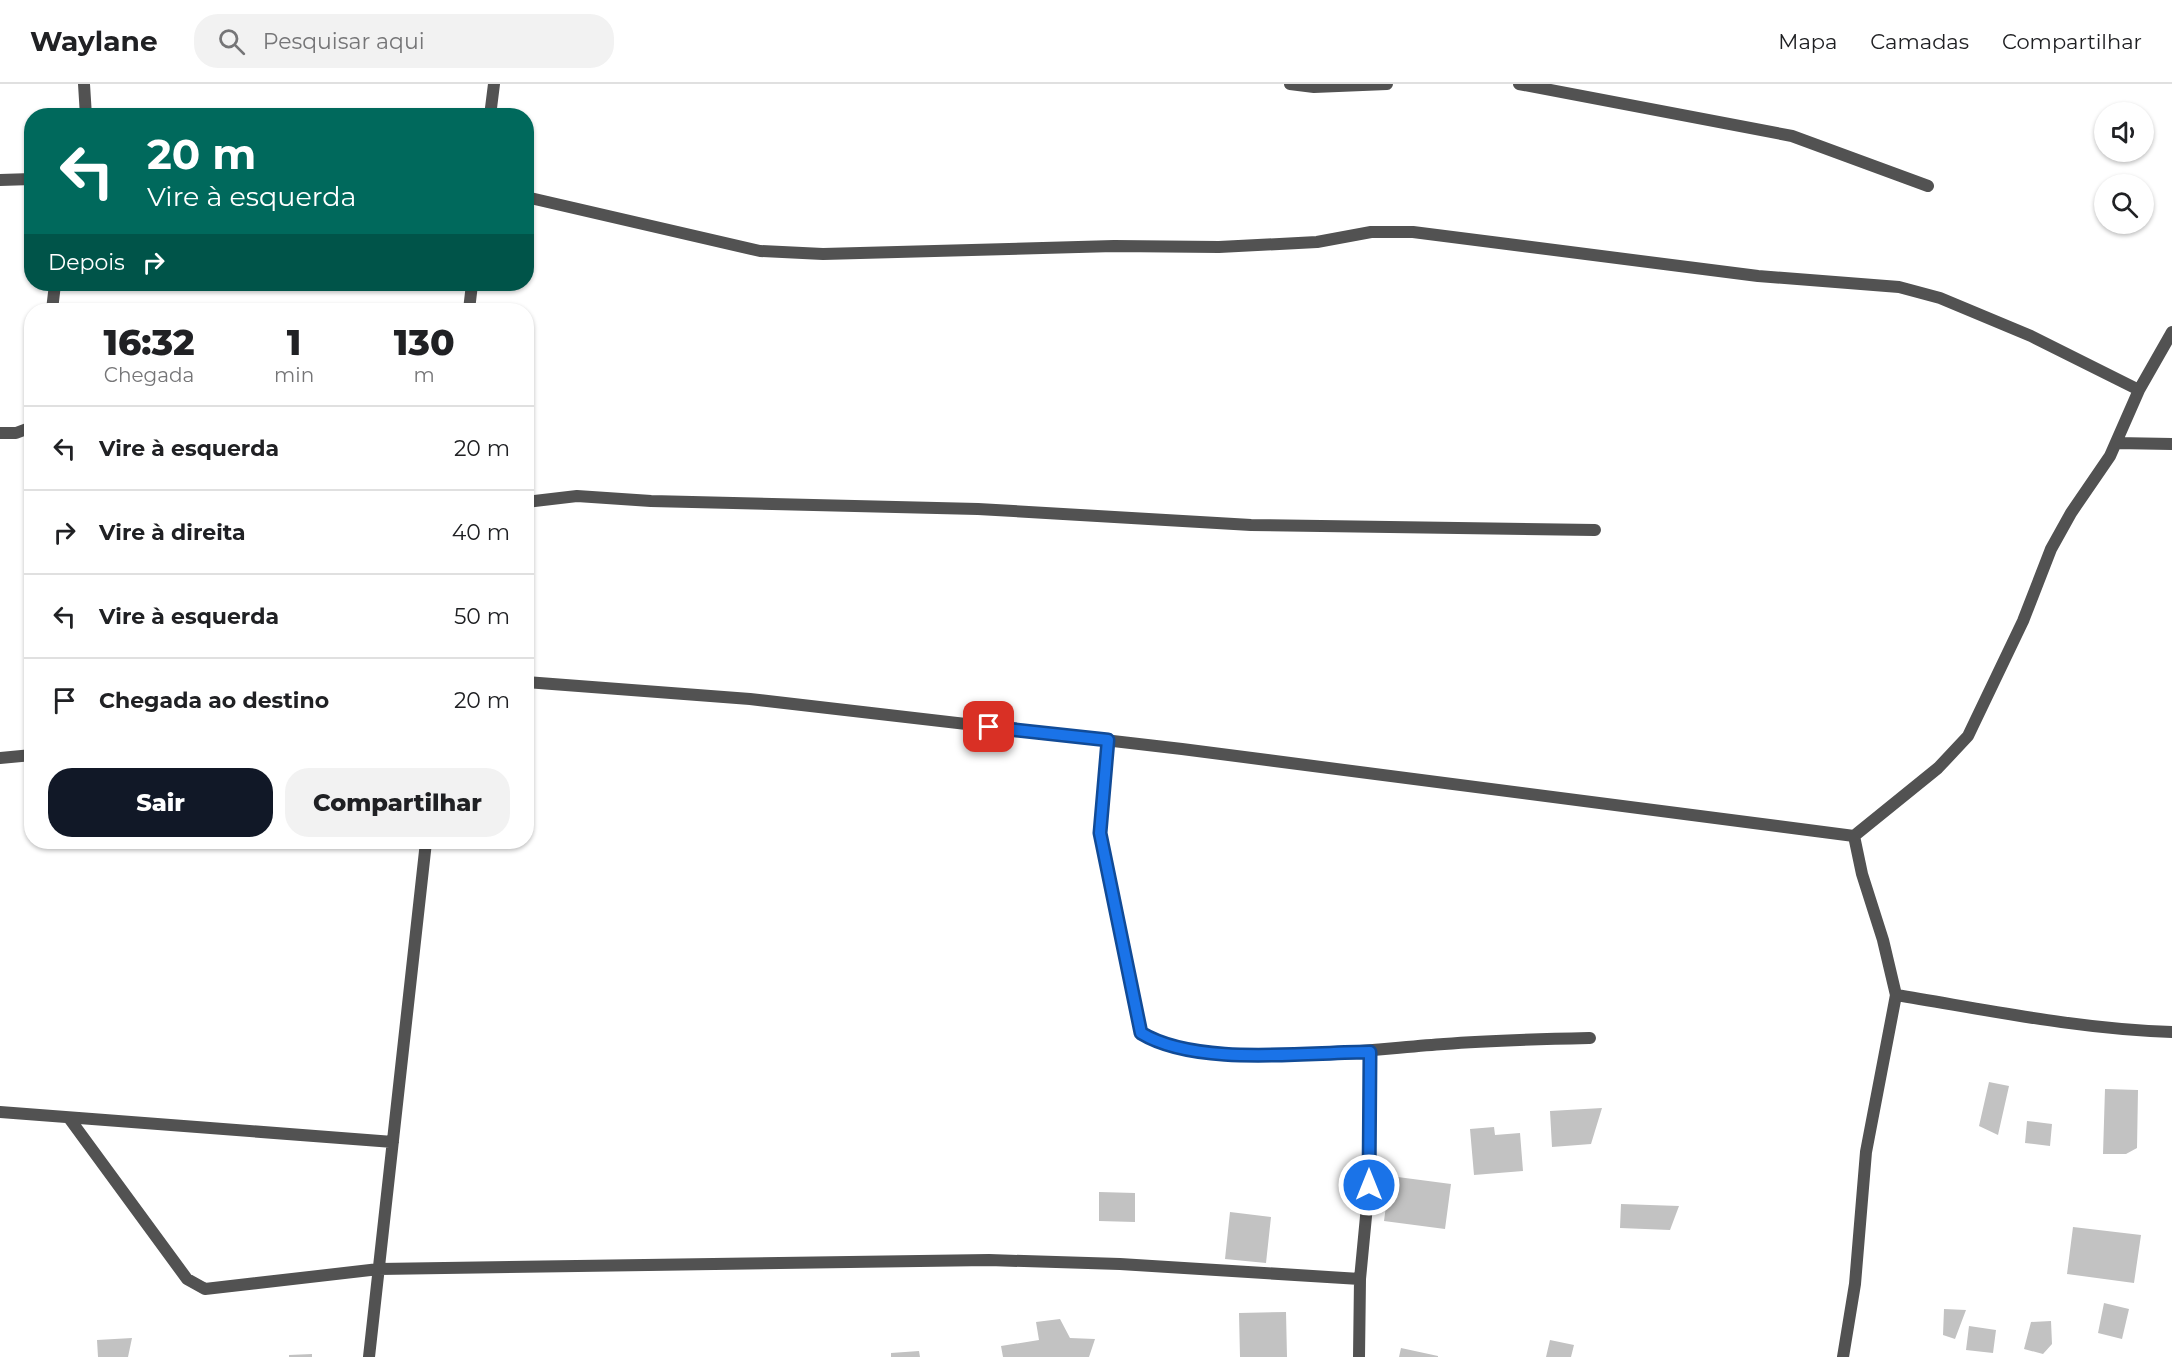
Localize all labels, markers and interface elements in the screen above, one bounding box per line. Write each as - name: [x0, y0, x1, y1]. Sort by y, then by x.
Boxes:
- search box: [194, 14, 614, 68]
- text: Waylane: [30, 24, 158, 58]
- icon: search: [215, 25, 248, 58]
- text: Pesquisar aqui: [263, 28, 425, 55]
- text: Mapa: [1778, 29, 1837, 54]
- text: Camadas: [1870, 29, 1969, 54]
- text: Compartilhar: [2002, 29, 2142, 54]
- map controls: [2094, 102, 2154, 234]
- button: sound: [2094, 102, 2154, 162]
- text: 20 m: [147, 128, 256, 180]
- icon: left: [48, 132, 126, 210]
- button: search: [2094, 174, 2154, 234]
- text: Vire à esquerda: [147, 180, 356, 213]
- icon: right: [137, 246, 170, 279]
- text: Depois: [48, 249, 125, 276]
- text: 16:32: [103, 320, 195, 364]
- text: 1: [287, 320, 301, 364]
- text: 130: [394, 320, 455, 364]
- text: Chegada: [104, 363, 194, 387]
- text: min: [274, 363, 314, 387]
- text: m: [413, 363, 435, 387]
- icon: left: [48, 432, 81, 465]
- text: Vire à esquerda: [99, 435, 279, 462]
- text: 20 m: [454, 435, 510, 462]
- icon: right: [48, 516, 81, 549]
- text: Vire à direita: [99, 519, 246, 546]
- text: 40 m: [452, 519, 510, 546]
- icon: left: [48, 600, 81, 633]
- text: Vire à esquerda: [99, 603, 279, 630]
- text: 50 m: [454, 603, 510, 630]
- icon: arrive: [48, 684, 81, 717]
- text: Chegada ao destino: [99, 687, 329, 714]
- text: 20 m: [454, 687, 510, 714]
- pin: [963, 701, 1014, 752]
- icon: arrive: [972, 710, 1005, 743]
- button: Sair: [48, 768, 273, 837]
- button: Compartilhar: [285, 768, 510, 837]
- position arrow: [1337, 1153, 1401, 1217]

